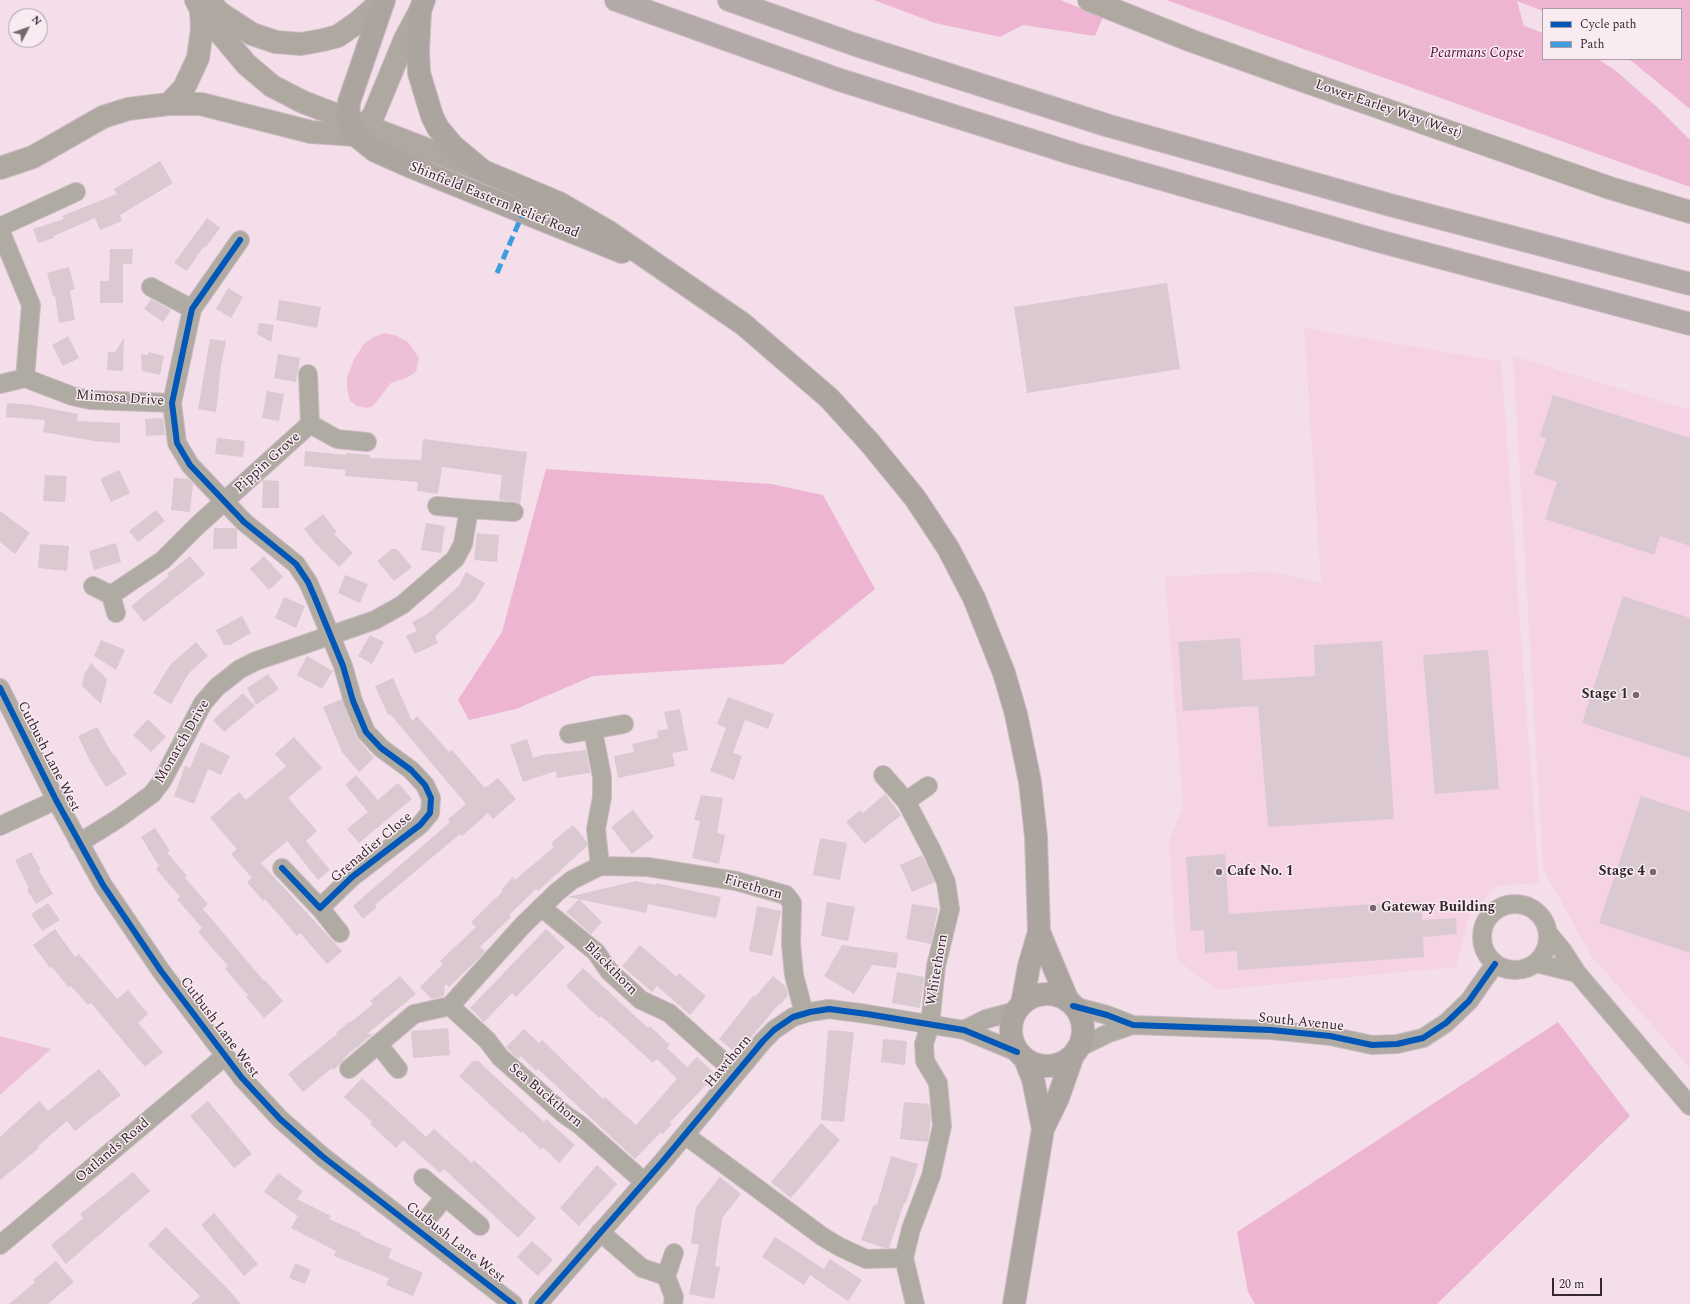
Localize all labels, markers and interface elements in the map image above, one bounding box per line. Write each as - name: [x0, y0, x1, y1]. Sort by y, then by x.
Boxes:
- north arrow: [8, 8, 48, 48]
- legend: [1542, 8, 1682, 60]
- text: N: [27, 11, 46, 29]
- text: Cycle path: [1580, 15, 1637, 34]
- text: Path: [1580, 35, 1605, 54]
- park label: Pearmans Copse: [1430, 46, 1524, 62]
- street label: Lower Earley Way (West): [1313, 77, 1463, 143]
- street label: Shinfield Eastern Relief Road: [407, 159, 581, 243]
- street label: Mimosa Drive: [75, 388, 165, 410]
- street label: Pippin Grove: [232, 429, 304, 497]
- place label: Stage 1: [1582, 687, 1628, 703]
- marker: Stage 1: [1631, 690, 1641, 700]
- street label: Monarch Drive: [152, 697, 214, 787]
- street label: Cutbush Lane West: [13, 699, 83, 815]
- street label: Grenadier Close: [328, 809, 416, 887]
- place label: Cafe No. 1: [1227, 864, 1294, 880]
- place label: Stage 4: [1599, 864, 1645, 880]
- marker: Cafe No. 1: [1214, 867, 1224, 877]
- marker: Stage 4: [1648, 867, 1658, 877]
- street label: Firethorn: [722, 872, 784, 904]
- place label: Gateway Building: [1381, 900, 1495, 916]
- marker: Gateway Building: [1368, 903, 1378, 913]
- street label: Whitethorn: [923, 933, 953, 1007]
- street label: Blackthorn: [580, 939, 640, 999]
- street label: Cutbush Lane West: [176, 974, 262, 1082]
- street label: South Avenue: [1257, 1010, 1345, 1036]
- street label: Hawthorn: [702, 1032, 756, 1092]
- street label: Sea Buckthorn: [505, 1060, 585, 1132]
- street label: Oatlands Road: [73, 1115, 153, 1187]
- street label: Cutbush Lane West: [402, 1199, 508, 1287]
- scale bar: [1554, 1270, 1604, 1296]
- text: 20 m: [1559, 1275, 1584, 1294]

